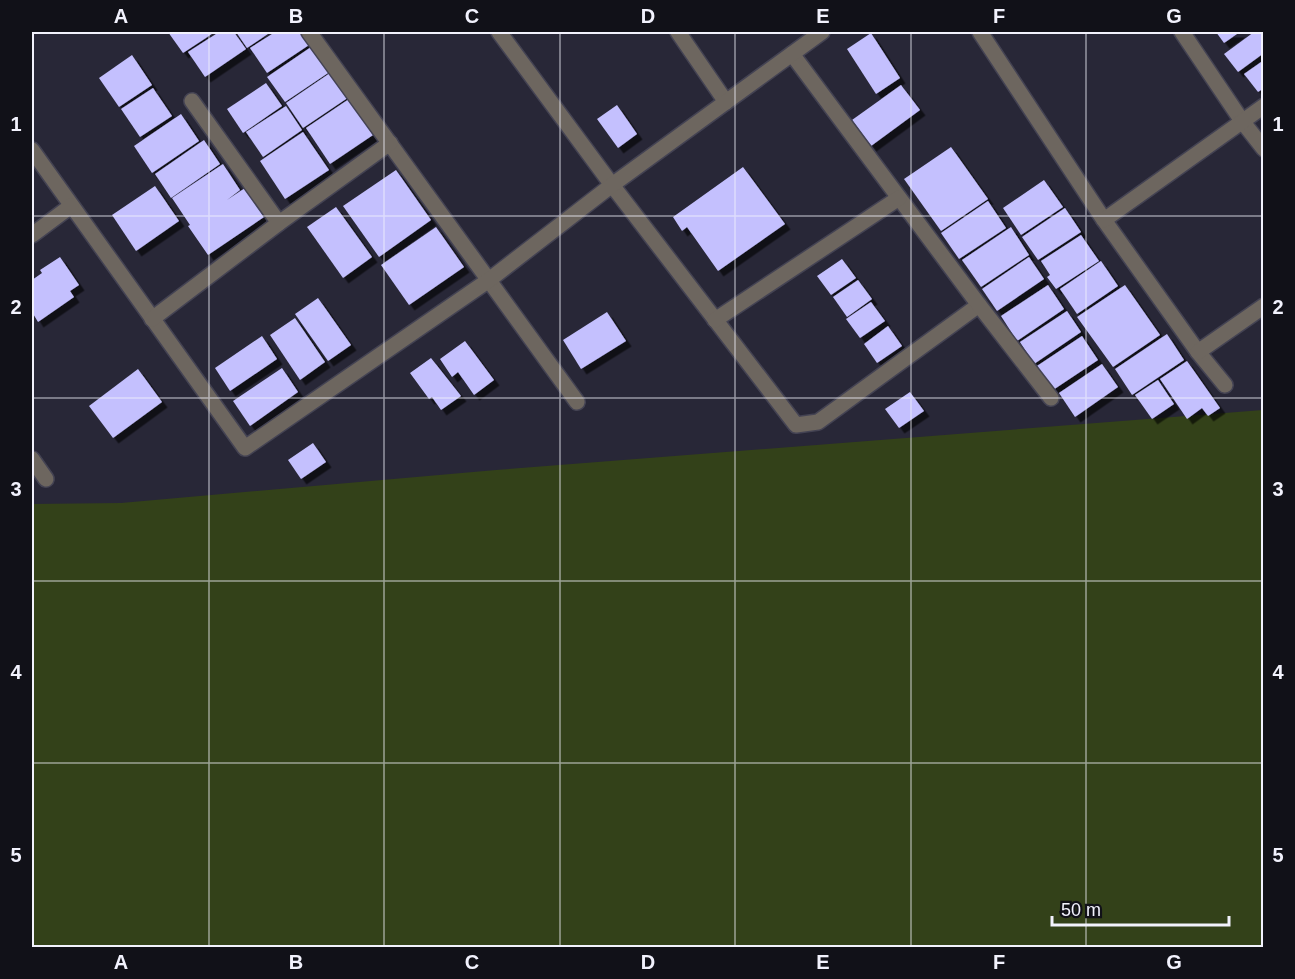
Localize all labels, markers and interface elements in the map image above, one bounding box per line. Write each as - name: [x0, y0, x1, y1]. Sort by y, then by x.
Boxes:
- text: A: [114, 5, 128, 27]
- text: B: [289, 5, 303, 27]
- text: C: [465, 5, 479, 27]
- text: D: [641, 5, 655, 27]
- text: E: [816, 5, 830, 27]
- text: F: [993, 5, 1005, 27]
- text: G: [1166, 5, 1182, 27]
- text: 1: [10, 113, 22, 135]
- text: 1: [1272, 113, 1284, 135]
- text: 2: [10, 296, 22, 318]
- text: 2: [1272, 296, 1284, 318]
- text: 3: [10, 478, 22, 500]
- text: 3: [1272, 478, 1284, 500]
- text: 4: [10, 661, 22, 683]
- text: 4: [1272, 661, 1284, 683]
- text: 5: [10, 844, 22, 866]
- text: 5: [1272, 844, 1284, 866]
- scale bar: [1052, 889, 1229, 927]
- text: 50 m: [1061, 900, 1101, 920]
- text: A: [114, 951, 128, 973]
- text: B: [289, 951, 303, 973]
- text: C: [465, 951, 479, 973]
- text: D: [641, 951, 655, 973]
- text: E: [816, 951, 830, 973]
- text: F: [993, 951, 1005, 973]
- text: G: [1166, 951, 1182, 973]

